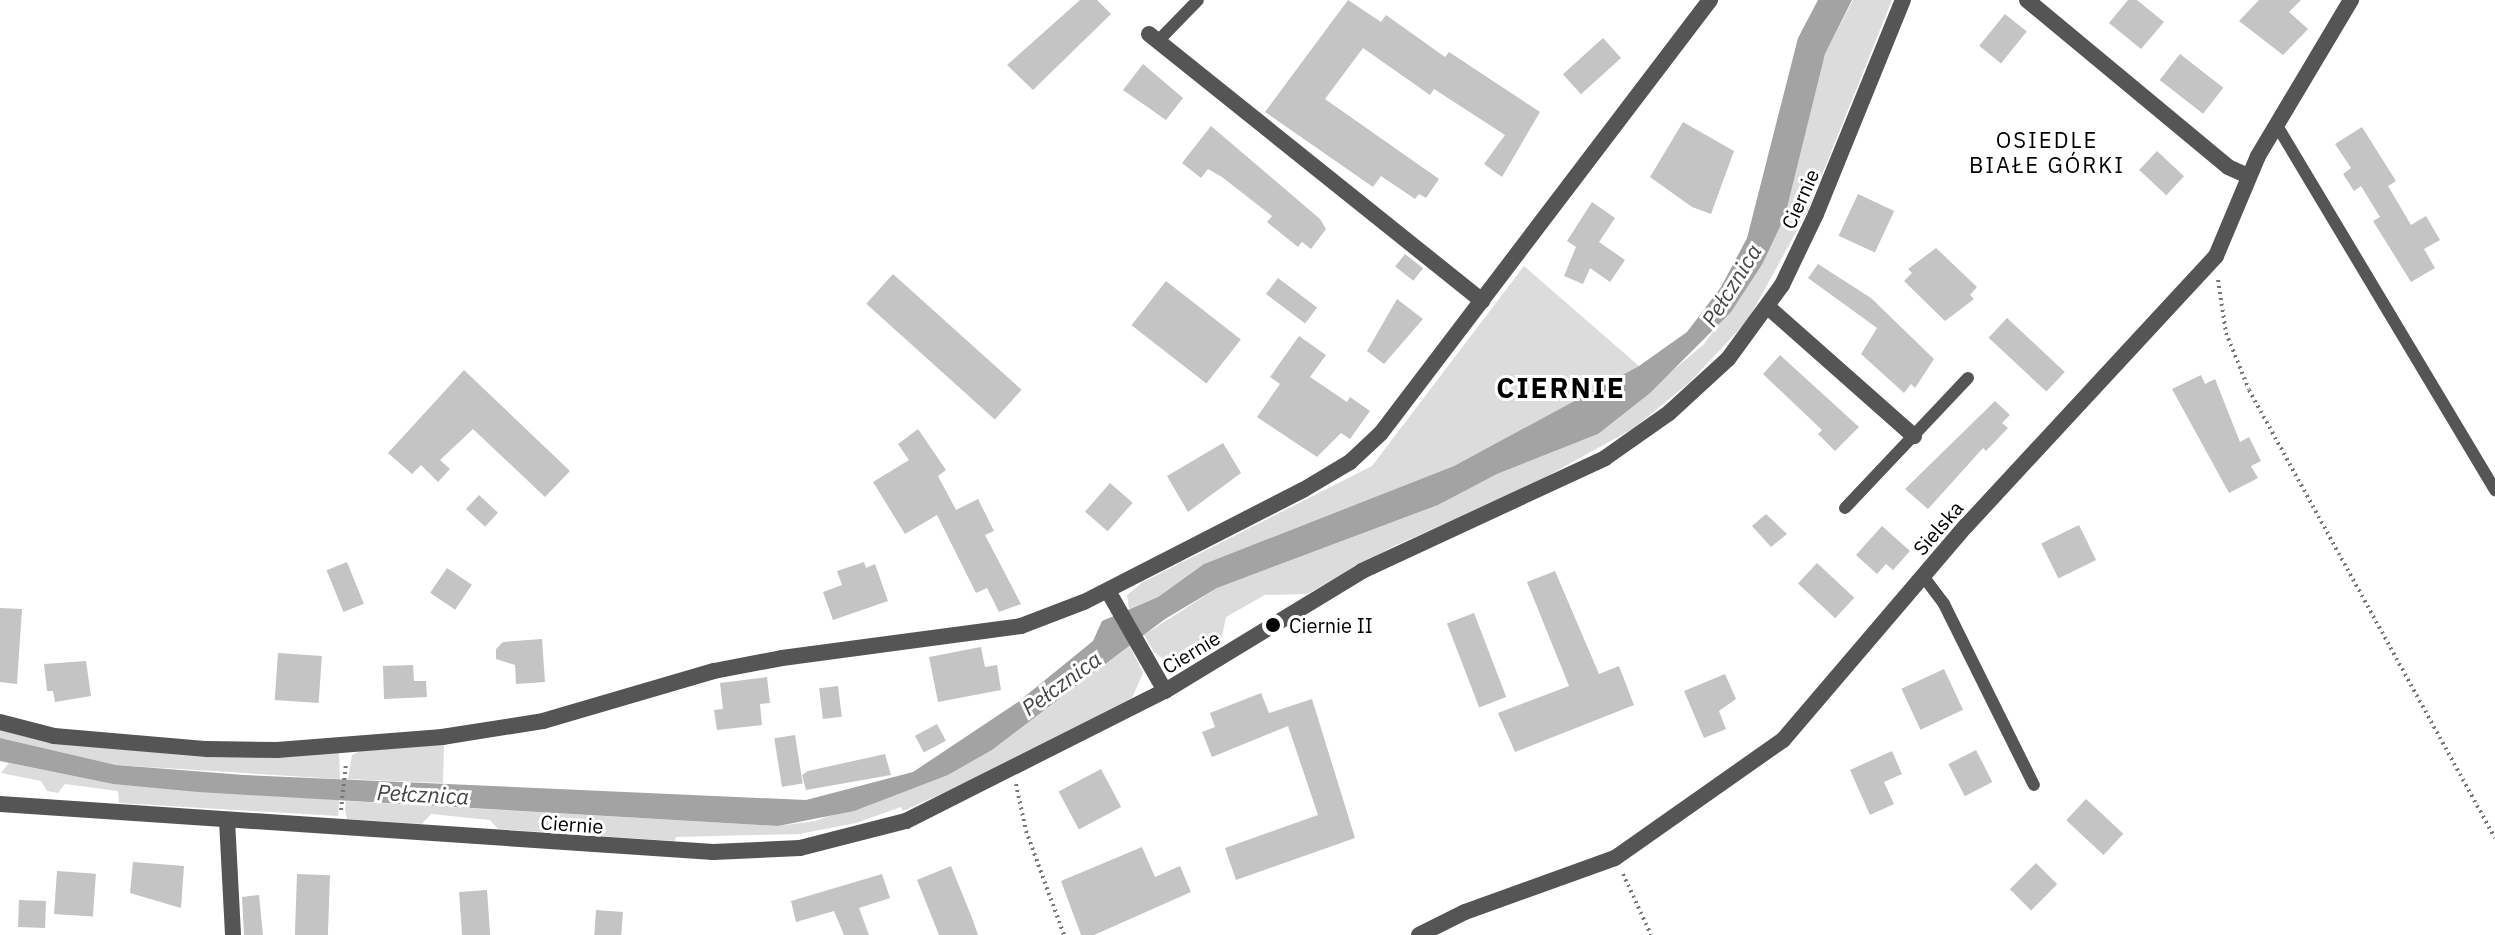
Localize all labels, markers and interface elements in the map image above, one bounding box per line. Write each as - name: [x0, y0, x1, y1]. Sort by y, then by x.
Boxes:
- district label: OSIEDLE BIAŁE GÓRKI: [1969, 126, 2125, 178]
- street label: Ciernie: [1776, 165, 1824, 233]
- water label: Pełcznica: [1695, 239, 1767, 331]
- district label: CIERNIE: [1496, 371, 1626, 405]
- street label: Sielska: [1908, 496, 1968, 560]
- place label: Ciernie II: [1289, 613, 1373, 637]
- marker: Ciernie II: [1264, 616, 1282, 634]
- street label: Ciernie: [1158, 625, 1224, 679]
- water label: Pełcznica: [1016, 645, 1106, 721]
- water label: Pełcznica: [376, 778, 470, 810]
- street label: Ciernie: [540, 810, 604, 838]

